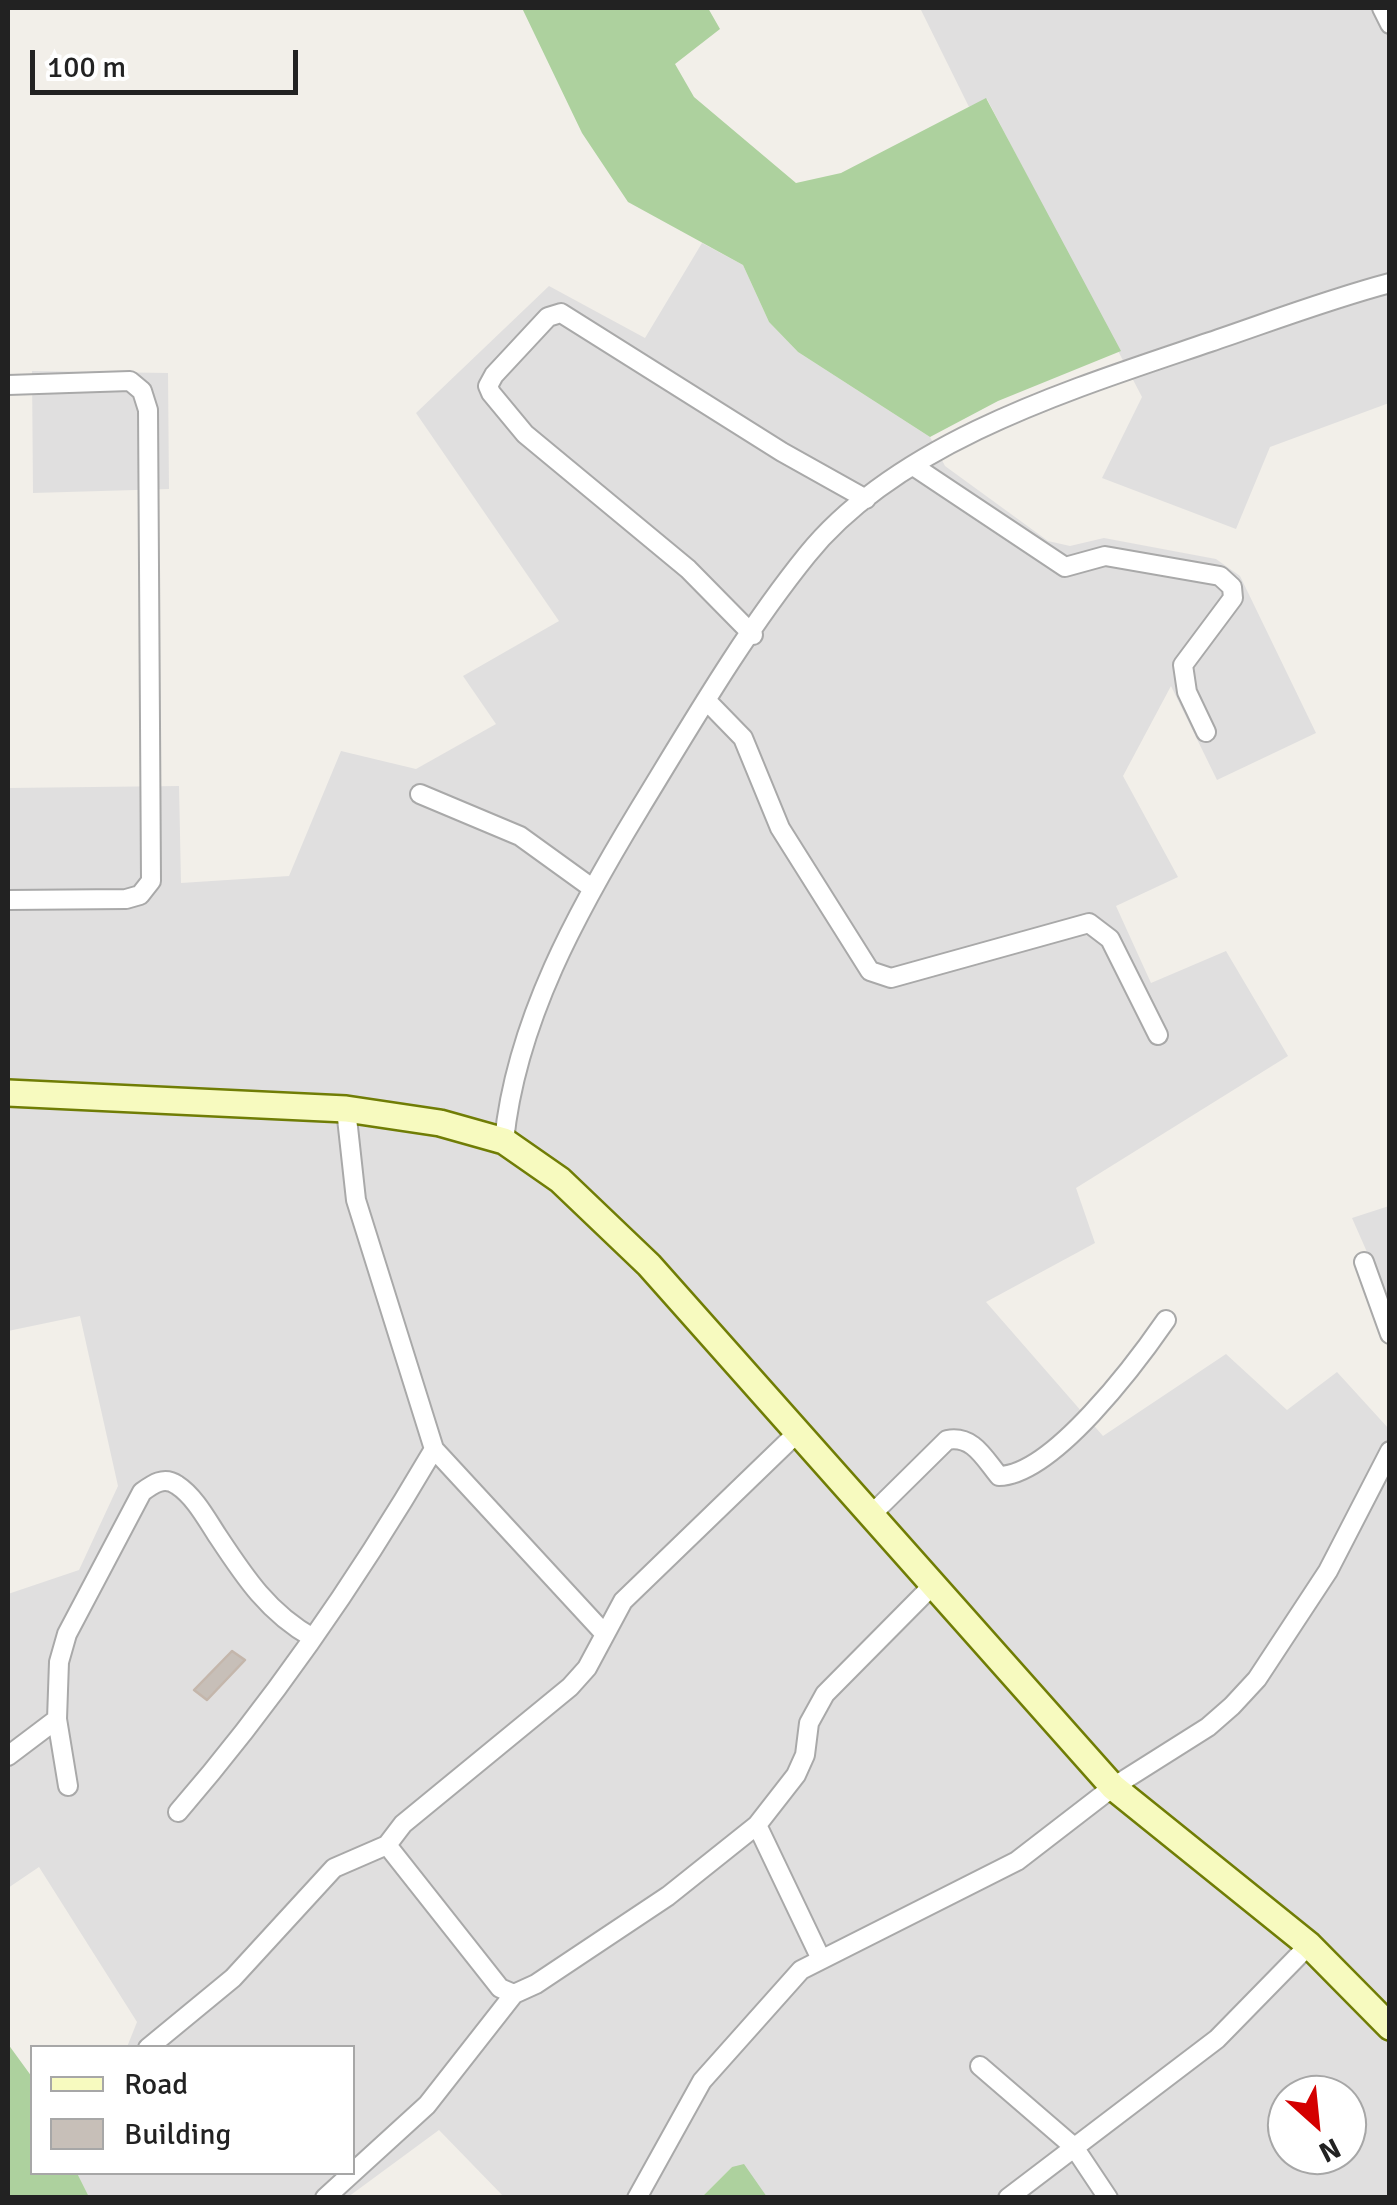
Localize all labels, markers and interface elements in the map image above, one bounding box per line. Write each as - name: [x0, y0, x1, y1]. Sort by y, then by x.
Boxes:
- scale bar: [35, 30, 302, 92]
- text: 100 m: [47, 49, 126, 86]
- legend: [30, 2045, 355, 2175]
- text: Road: [124, 2066, 188, 2103]
- north arrow: [1267, 2075, 1367, 2175]
- text: Building: [124, 2116, 231, 2153]
- text: N: [1313, 2130, 1346, 2170]

